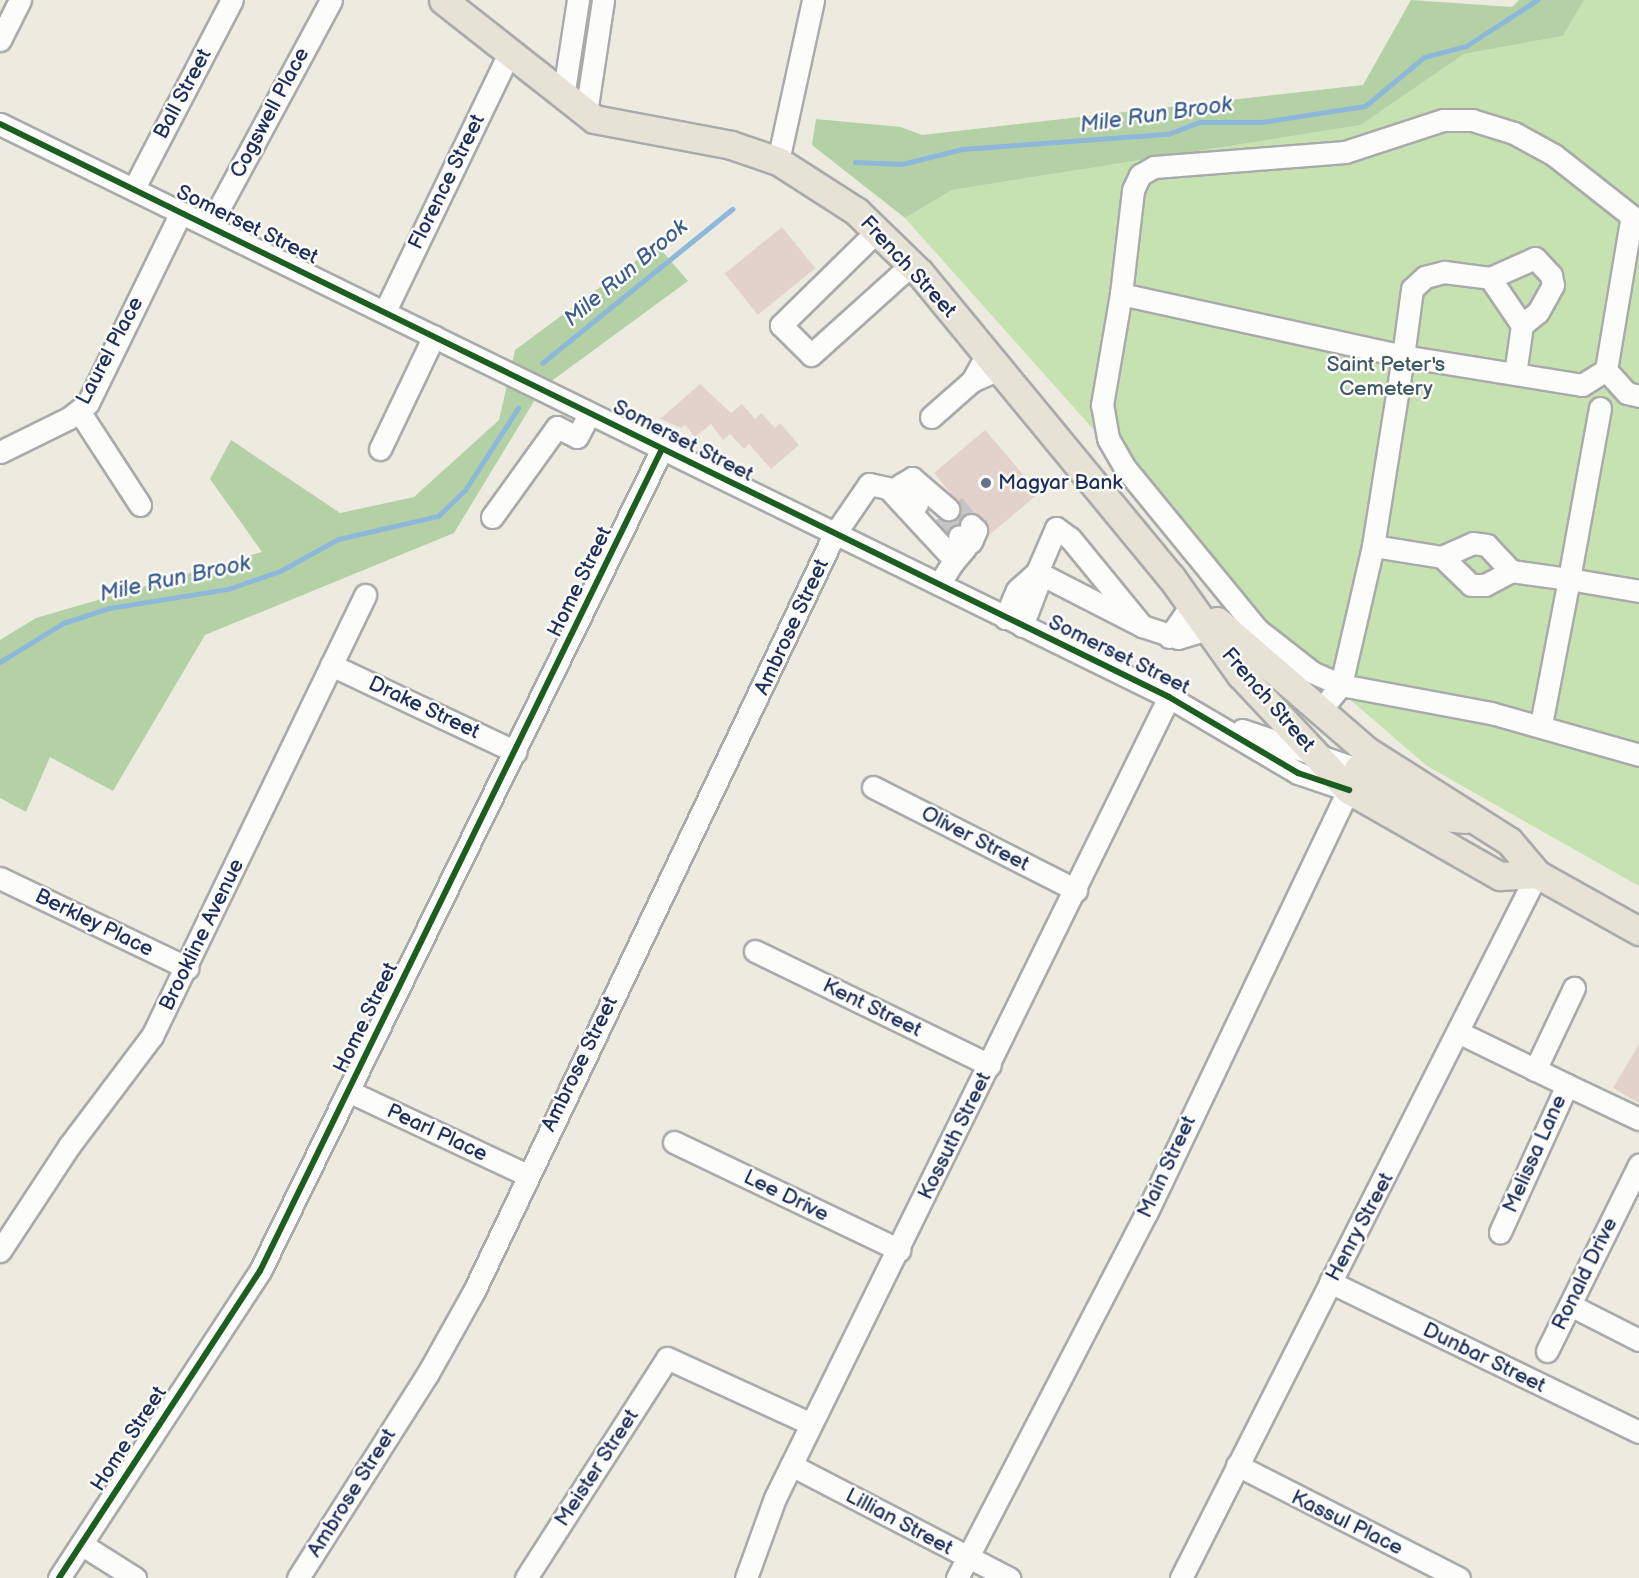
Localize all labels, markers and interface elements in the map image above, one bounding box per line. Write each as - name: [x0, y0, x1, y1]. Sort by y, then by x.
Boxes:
- street label: Ball Street: [149, 44, 217, 144]
- street label: Cogswell Place: [225, 44, 315, 182]
- water label: Mile Run Brook: [1078, 91, 1234, 139]
- street label: Florence Street: [403, 110, 491, 254]
- street label: Somerset Street: [172, 180, 322, 270]
- street label: French Street: [854, 211, 962, 323]
- water label: Mile Run Brook: [559, 214, 693, 332]
- street label: Laurel Place: [71, 293, 149, 409]
- park label: Saint Peter's Cemetery: [1327, 352, 1445, 402]
- street label: Somerset Street: [608, 395, 758, 487]
- place label: Magyar Bank: [998, 470, 1123, 496]
- marker: Magyar Bank: [979, 476, 993, 490]
- street label: Home Street: [542, 522, 618, 642]
- water label: Mile Run Brook: [97, 550, 253, 608]
- street label: Ambrose Street: [749, 555, 835, 699]
- street label: Somerset Street: [1044, 610, 1194, 700]
- street label: French Street: [1216, 643, 1320, 757]
- street label: Drake Street: [364, 671, 484, 745]
- street label: Oliver Street: [917, 801, 1033, 877]
- street label: Brookline Avenue: [154, 855, 250, 1015]
- street label: Berkley Place: [30, 883, 158, 963]
- street label: Home Street: [328, 958, 404, 1078]
- street label: Kent Street: [818, 973, 926, 1043]
- street label: Ambrose Street: [536, 992, 624, 1136]
- street label: Kossuth Street: [913, 1068, 997, 1204]
- street label: Melissa Lane: [1498, 1091, 1572, 1217]
- street label: Pearl Place: [383, 1099, 491, 1167]
- street label: Main Street: [1132, 1112, 1202, 1222]
- street label: Lee Drive: [739, 1165, 833, 1227]
- street label: Henry Street: [1320, 1168, 1400, 1286]
- street label: Ronald Drive: [1547, 1214, 1623, 1334]
- street label: Dunbar Street: [1418, 1317, 1550, 1399]
- street label: Home Street: [86, 1382, 172, 1496]
- street label: Meister Street: [550, 1404, 644, 1532]
- street label: Ambrose Street: [302, 1424, 402, 1562]
- street label: Lillian Street: [841, 1483, 957, 1561]
- street label: Kassul Place: [1287, 1485, 1407, 1561]

